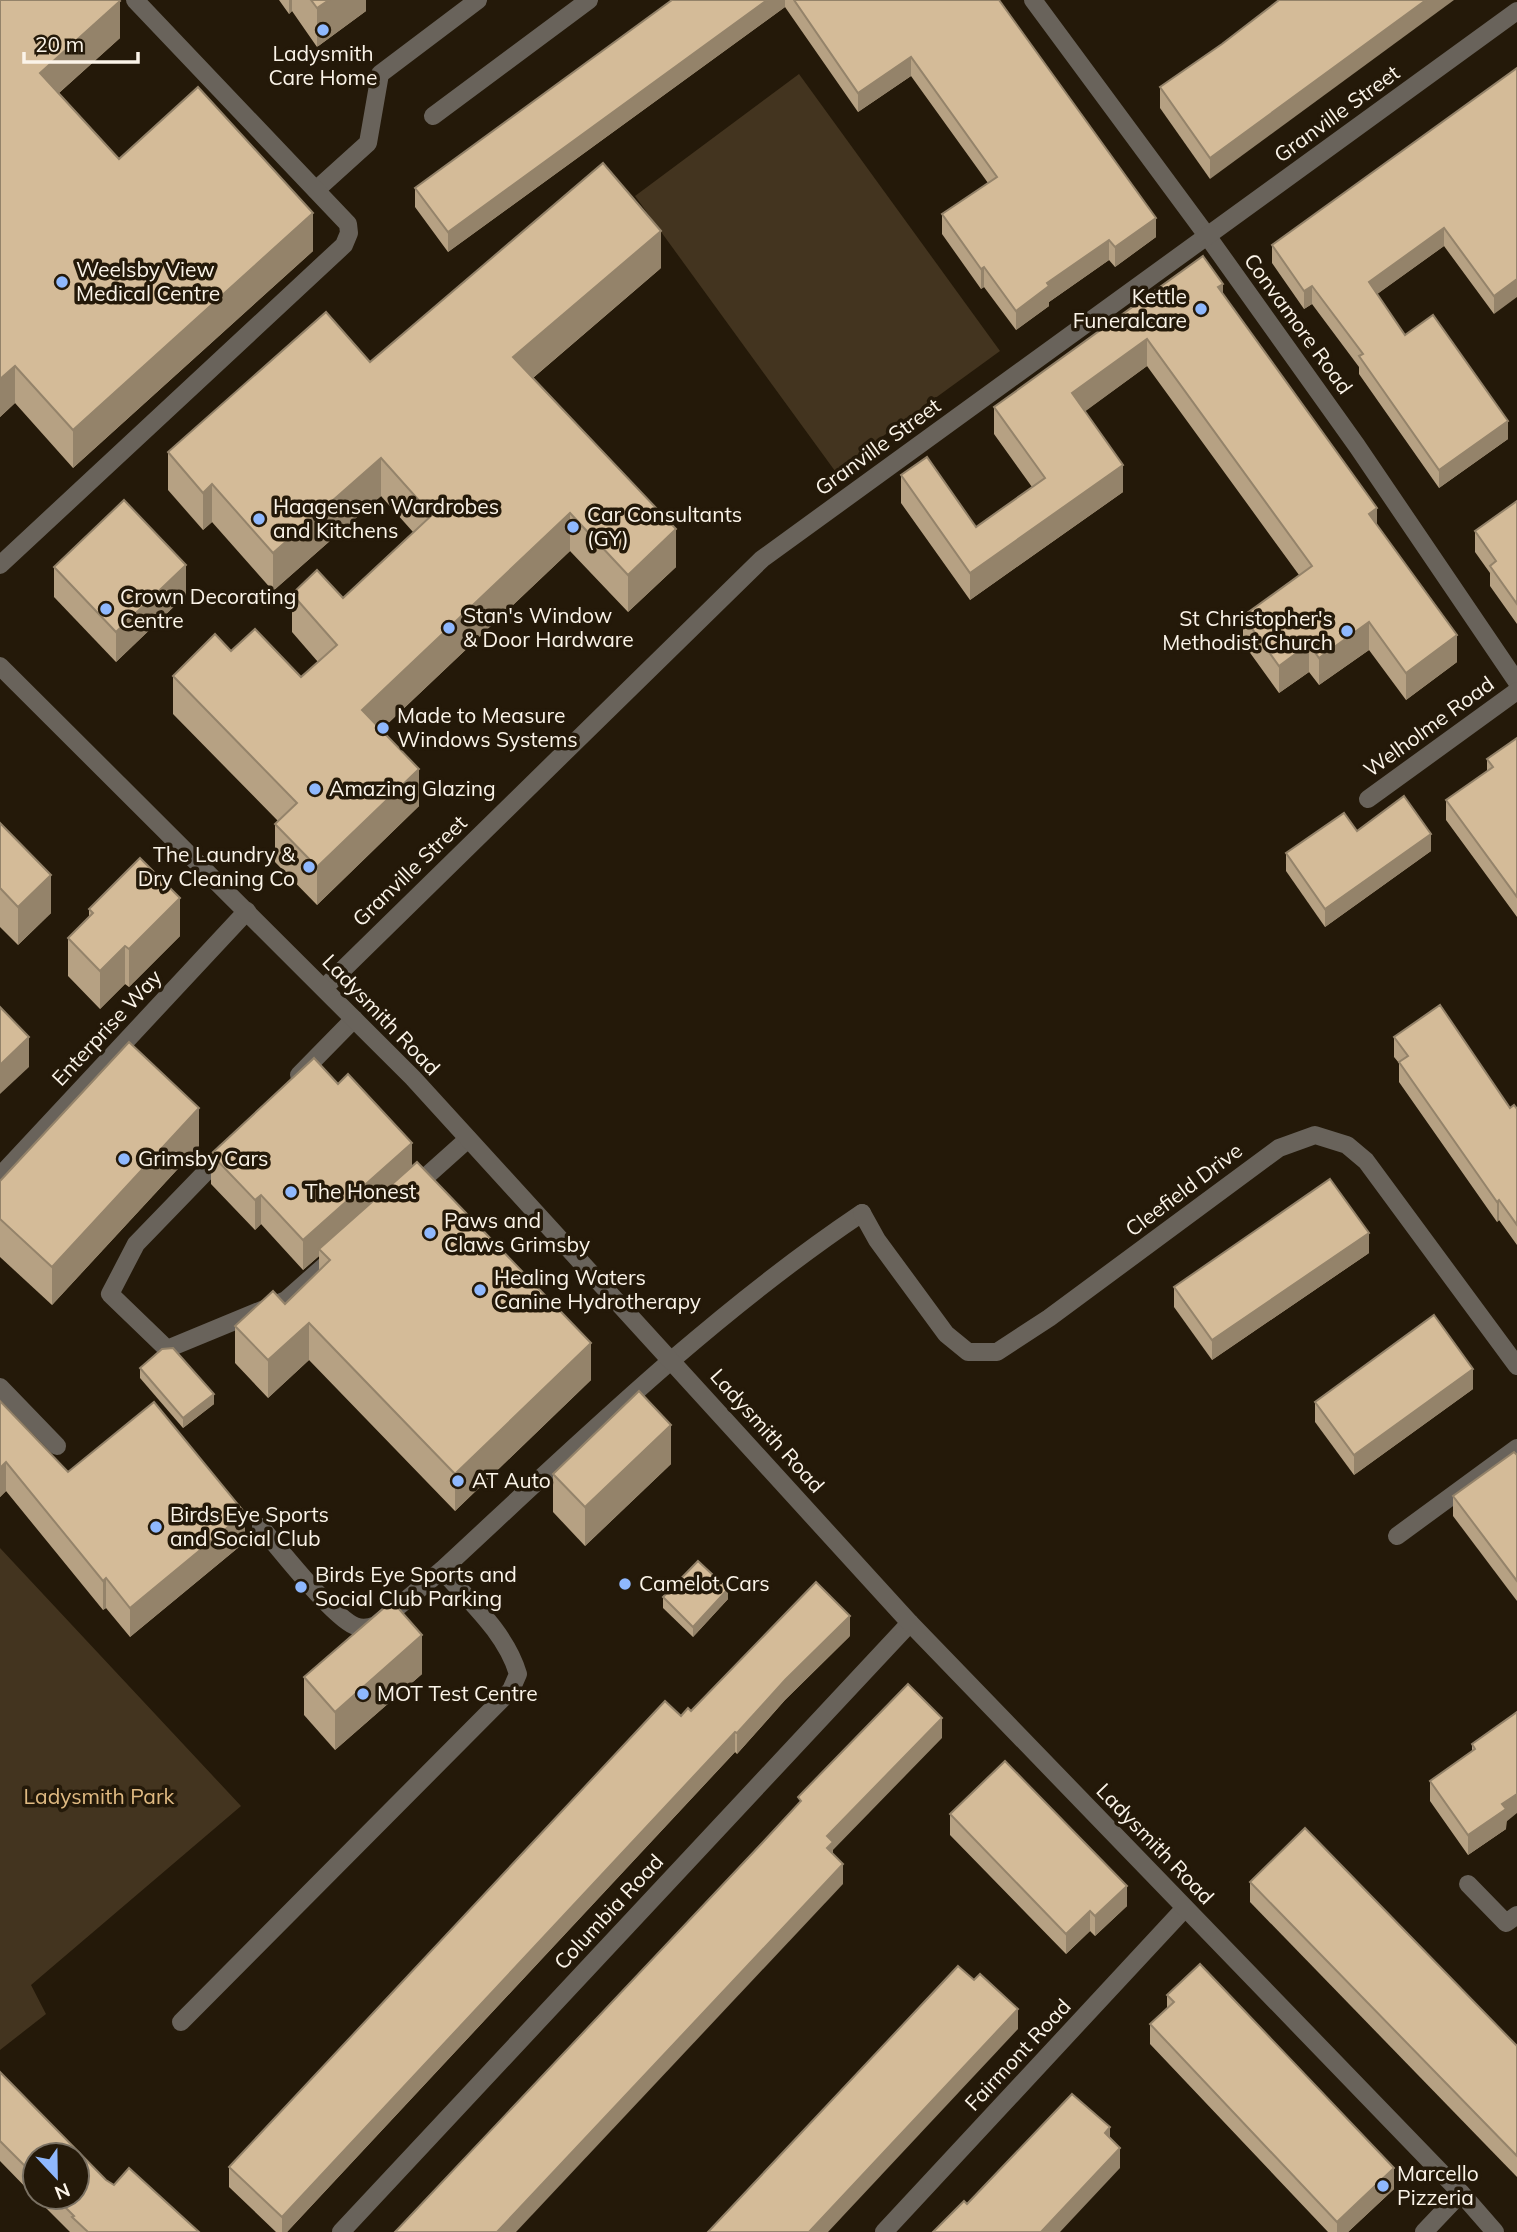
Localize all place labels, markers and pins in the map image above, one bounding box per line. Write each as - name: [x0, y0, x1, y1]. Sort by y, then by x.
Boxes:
- marker: Ladysmith Care Home: [315, 22, 331, 38]
- place label: Ladysmith Care Home: [269, 40, 377, 90]
- place label: Weelsby View Medical Centre: [76, 256, 220, 306]
- marker: Weelsby View Medical Centre: [54, 274, 70, 290]
- place label: Kettle Funeralcare: [1073, 283, 1187, 333]
- marker: Kettle Funeralcare: [1193, 301, 1209, 317]
- place label: Haagensen Wardrobes and Kitchens: [273, 493, 499, 543]
- place label: Car Consultants (GY): [587, 501, 742, 551]
- marker: Haagensen Wardrobes and Kitchens: [251, 511, 267, 527]
- marker: Car Consultants (GY): [565, 519, 581, 535]
- place label: Crown Decorating Centre: [120, 583, 296, 633]
- marker: Crown Decorating Centre: [98, 601, 114, 617]
- place label: Stan's Window & Door Hardware: [463, 602, 634, 652]
- place label: St Christopher's Methodist Church: [1162, 605, 1333, 655]
- marker: Stan's Window & Door Hardware: [441, 620, 457, 636]
- marker: St Christopher's Methodist Church: [1339, 623, 1355, 639]
- place label: Made to Measure Windows Systems: [397, 702, 578, 752]
- marker: Made to Measure Windows Systems: [375, 720, 391, 736]
- place label: Amazing Glazing: [329, 775, 496, 801]
- marker: Amazing Glazing: [307, 781, 323, 797]
- place label: The Laundry & Dry Cleaning Co: [138, 841, 296, 891]
- marker: The Laundry & Dry Cleaning Co: [301, 859, 317, 875]
- place label: Grimsby Cars: [138, 1145, 268, 1171]
- marker: Grimsby Cars: [116, 1151, 132, 1167]
- place label: The Honest: [305, 1178, 416, 1204]
- marker: The Honest: [283, 1184, 299, 1200]
- place label: Paws and Claws Grimsby: [444, 1207, 590, 1257]
- marker: Paws and Claws Grimsby: [422, 1225, 438, 1241]
- place label: Healing Waters Canine Hydrotherapy: [494, 1264, 701, 1314]
- marker: Healing Waters Canine Hydrotherapy: [472, 1282, 488, 1298]
- place label: AT Auto: [472, 1467, 551, 1493]
- marker: AT Auto: [450, 1473, 466, 1489]
- place label: Birds Eye Sports and Social Club: [170, 1501, 329, 1551]
- marker: Birds Eye Sports and Social Club: [148, 1519, 164, 1535]
- place label: Birds Eye Sports and Social Club Parking: [315, 1561, 517, 1611]
- place label: Camelot Cars: [639, 1570, 770, 1596]
- marker: Camelot Cars: [617, 1576, 633, 1592]
- marker: Birds Eye Sports and Social Club Parking: [293, 1579, 309, 1595]
- place label: MOT Test Centre: [377, 1680, 538, 1706]
- marker: MOT Test Centre: [355, 1686, 371, 1702]
- place label: Marcello Pizzeria: [1397, 2160, 1479, 2210]
- marker: Marcello Pizzeria: [1375, 2178, 1391, 2194]

